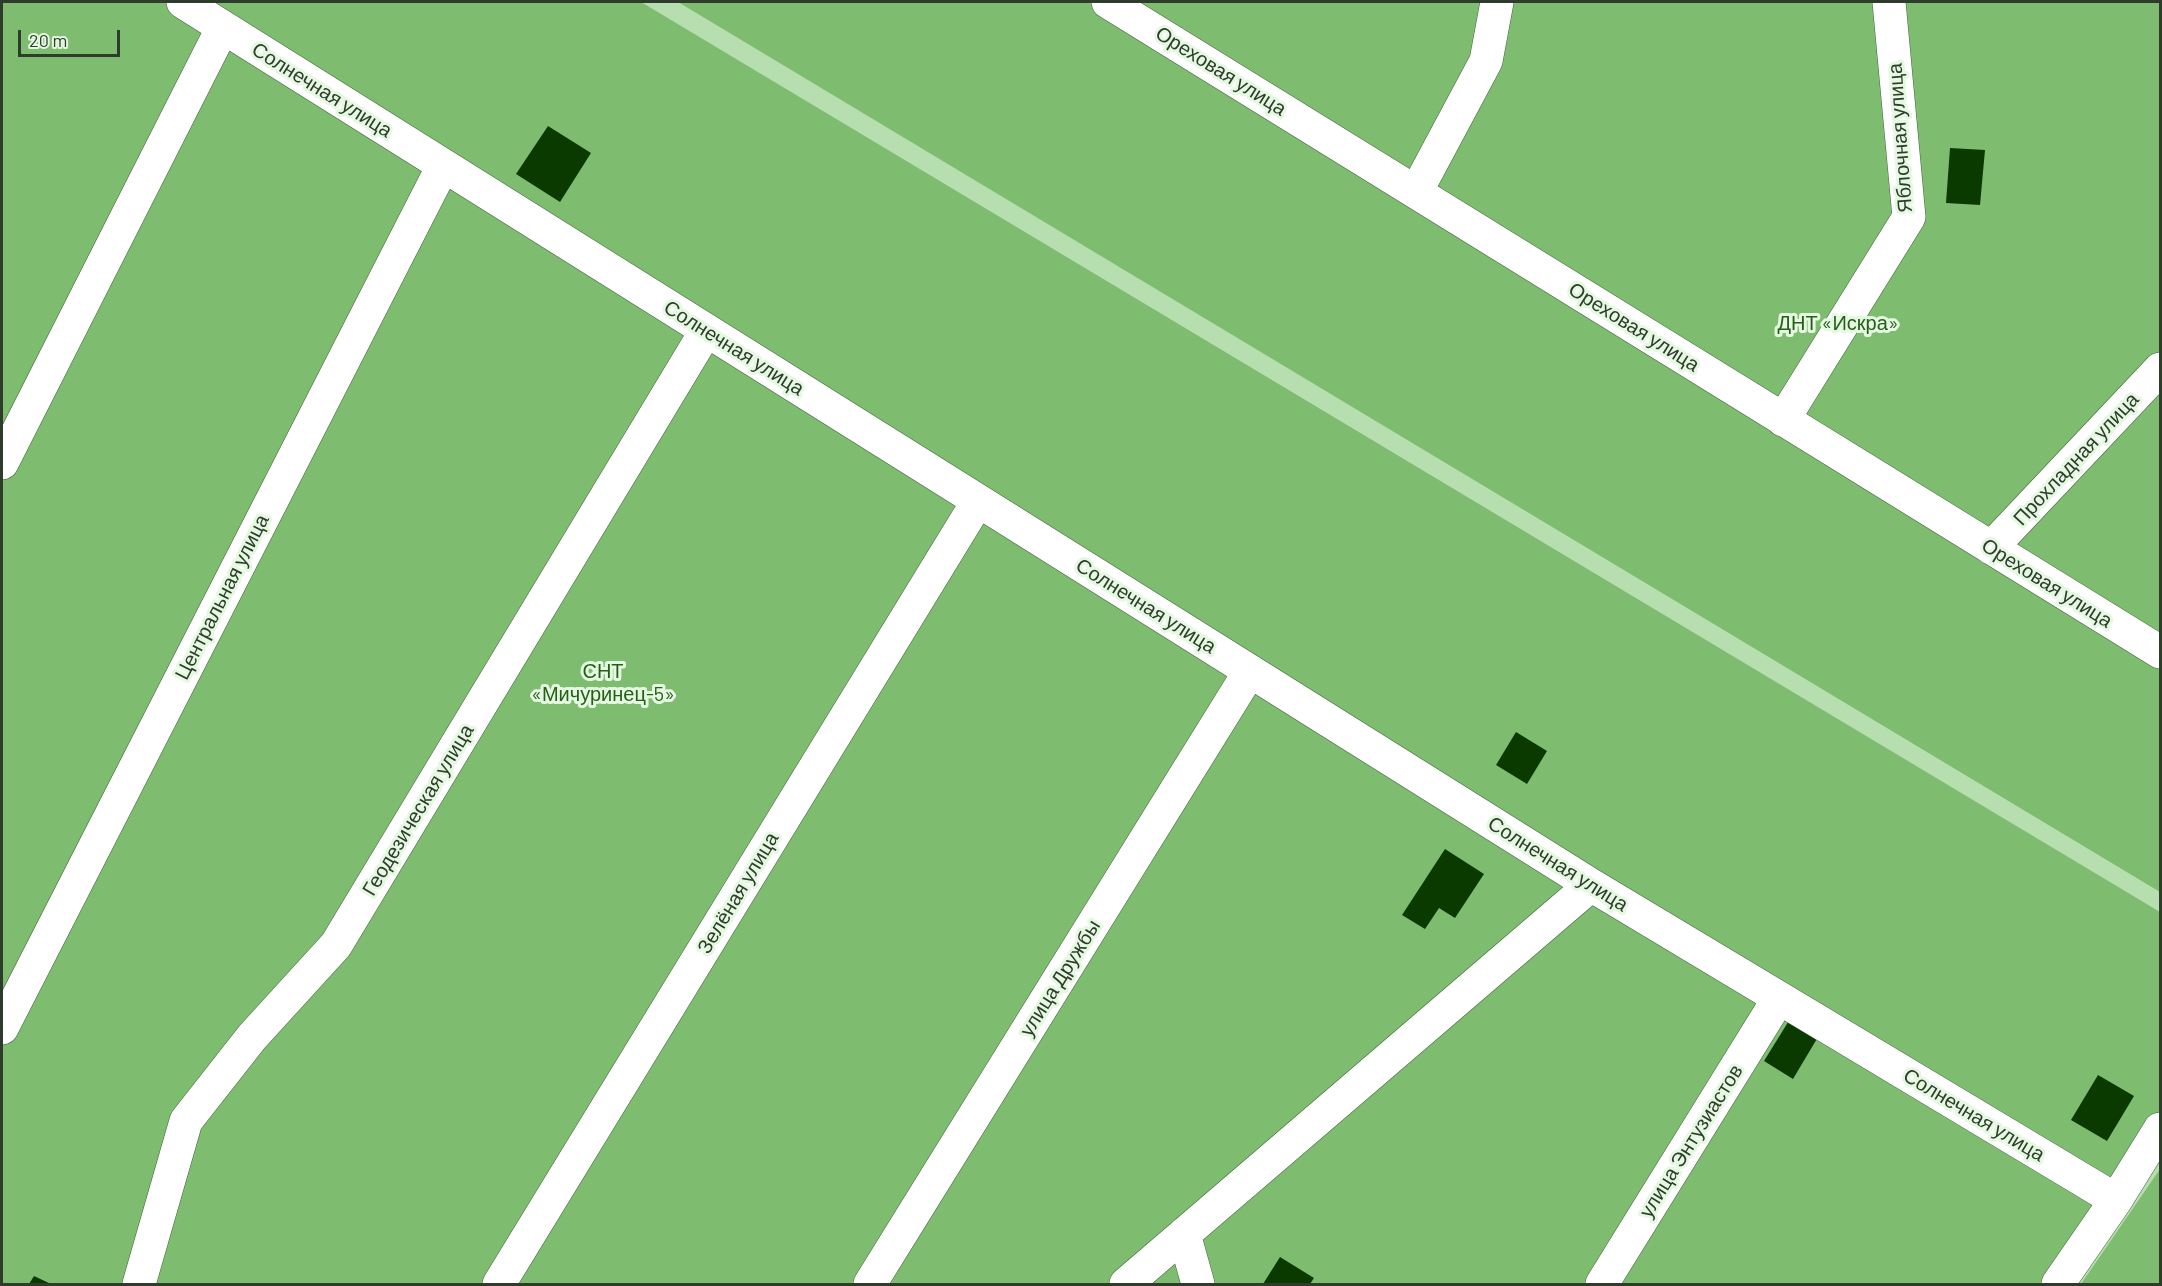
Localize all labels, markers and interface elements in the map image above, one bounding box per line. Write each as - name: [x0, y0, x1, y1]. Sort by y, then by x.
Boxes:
- scale bar: [21, 18, 123, 56]
- street label: Ореховая улица: [1151, 21, 1291, 121]
- text: 20 m: [29, 29, 67, 51]
- street label: Солнечная улица: [248, 37, 396, 143]
- street label: Яблочная улица: [1883, 62, 1917, 214]
- street label: Ореховая улица: [1564, 277, 1704, 377]
- street label: Солнечная улица: [660, 295, 808, 401]
- park label: ДНТ «Искра»: [1777, 311, 1899, 335]
- street label: Прохладная улица: [2008, 388, 2144, 530]
- street label: Центральная улица: [170, 510, 274, 684]
- street label: Ореховая улица: [1977, 533, 2117, 633]
- street label: Солнечная улица: [1072, 553, 1220, 659]
- park label: СНТ «Мичуринец-5»: [531, 659, 675, 706]
- street label: Геодезическая улица: [357, 720, 479, 900]
- street label: Солнечная улица: [1484, 811, 1632, 917]
- street label: Зелёная улица: [692, 828, 784, 958]
- street label: улица Дружбы: [1015, 915, 1105, 1041]
- street label: улица Энтузиастов: [1634, 1060, 1748, 1222]
- street label: Солнечная улица: [1899, 1063, 2049, 1167]

